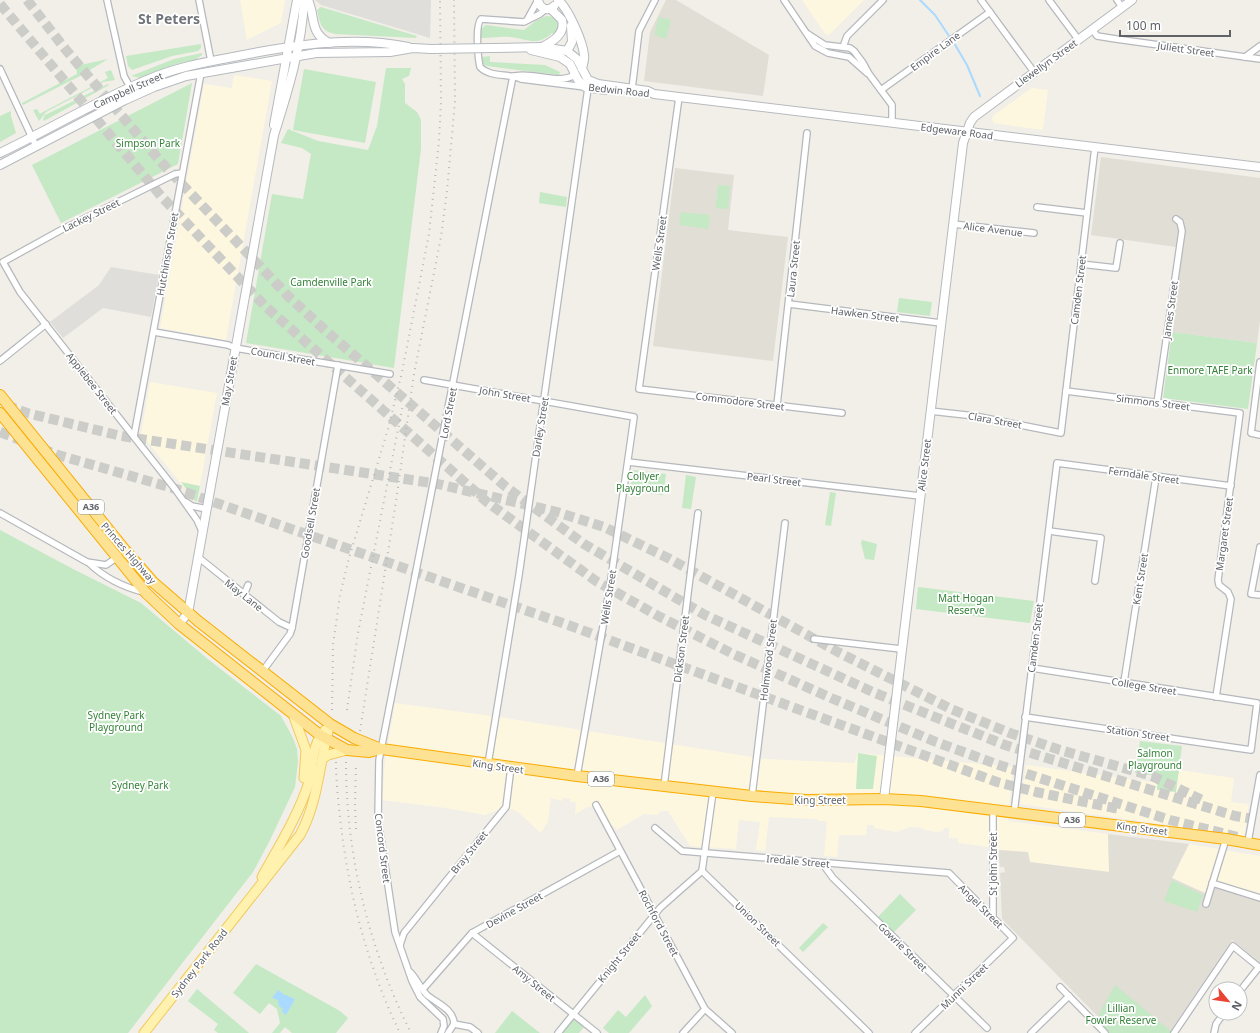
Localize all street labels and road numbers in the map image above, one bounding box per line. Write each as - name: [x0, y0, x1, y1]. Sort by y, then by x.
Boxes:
- street label: Empire Lane: [907, 28, 963, 74]
- street label: Llewellyn Street: [1012, 35, 1080, 90]
- street label: Juliett Street: [1156, 38, 1216, 60]
- street label: Campbell Street: [91, 68, 165, 112]
- street label: Bedwin Road: [588, 80, 650, 100]
- street label: Edgeware Road: [920, 120, 994, 142]
- street label: Lackey Street: [60, 195, 122, 235]
- street label: Hutchinson Street: [153, 211, 181, 297]
- street label: Wells Street: [648, 214, 670, 271]
- street label: Alice Avenue: [963, 218, 1024, 240]
- street label: Laura Street: [783, 239, 803, 298]
- street label: Camden Street: [1067, 254, 1089, 325]
- street label: James Street: [1159, 280, 1181, 341]
- street label: Hawken Street: [830, 303, 900, 325]
- street label: Council Street: [250, 343, 317, 369]
- street label: Applebee Street: [63, 349, 121, 417]
- street label: May Street: [218, 355, 240, 407]
- street label: John Street: [477, 382, 532, 405]
- street label: Lord Street: [436, 386, 460, 440]
- street label: Commodore Street: [695, 389, 786, 413]
- street label: Simmons Street: [1115, 391, 1191, 414]
- street label: Darley Street: [528, 396, 552, 458]
- street label: Clara Street: [967, 408, 1023, 432]
- street label: Alice Street: [914, 438, 934, 492]
- street label: Ferndale Street: [1108, 463, 1181, 487]
- street label: Pearl Street: [746, 469, 802, 489]
- street label: Goodsell Street: [297, 486, 323, 559]
- street label: Margaret Street: [1212, 496, 1236, 572]
- road number: A36: [78, 500, 104, 514]
- street label: Princes Highway: [98, 519, 160, 588]
- street label: Kent Street: [1129, 552, 1151, 606]
- street label: Wells Street: [597, 568, 619, 625]
- street label: May Lane: [222, 576, 266, 615]
- street label: Camden Street: [1024, 602, 1046, 673]
- street label: Dickson Street: [670, 614, 692, 683]
- street label: Holmwood Street: [756, 618, 780, 702]
- street label: College Street: [1111, 674, 1178, 698]
- street label: Station Street: [1106, 722, 1171, 744]
- street label: King Street: [471, 755, 525, 777]
- road number: A36: [588, 772, 614, 786]
- street label: King Street: [794, 793, 846, 807]
- street label: Concord Street: [372, 812, 394, 884]
- road number: A36: [1059, 813, 1085, 827]
- street label: King Street: [1116, 818, 1169, 838]
- street label: Bray Street: [447, 827, 491, 876]
- street label: St John Street: [986, 832, 1000, 896]
- street label: Iredale Street: [766, 851, 831, 871]
- street label: Angel Street: [956, 881, 1007, 932]
- street label: Rochford Street: [636, 887, 683, 959]
- street label: Devine Street: [483, 888, 545, 931]
- street label: Union Street: [732, 899, 784, 950]
- street label: Gowrie Street: [875, 919, 931, 975]
- street label: Sydney Park Road: [168, 926, 230, 1000]
- street label: Knight Street: [594, 928, 644, 985]
- street label: Munni Street: [937, 960, 991, 1012]
- street label: Amy Street: [510, 961, 559, 1005]

